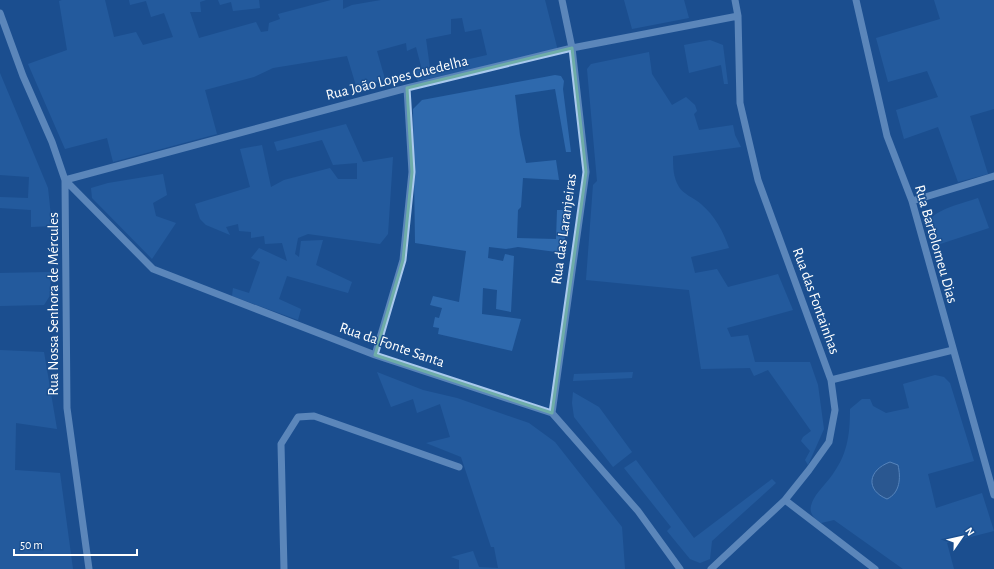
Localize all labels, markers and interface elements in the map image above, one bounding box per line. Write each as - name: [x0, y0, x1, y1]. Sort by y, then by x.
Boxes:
- street label: Rua João Lopes Guedelha: [324, 53, 470, 103]
- street label: Rua das Laranjeiras: [549, 173, 579, 285]
- street label: Rua Bartolomeu Dias: [912, 183, 960, 305]
- street label: Rua Nossa Senhora de Mércules: [46, 212, 61, 396]
- street label: Rua das Fontainhas: [790, 246, 842, 356]
- street label: Rua da Fonte Santa: [337, 320, 447, 370]
- north arrow: [942, 517, 982, 557]
- text: N: [963, 525, 977, 538]
- scale bar: [14, 531, 137, 557]
- text: 50 m: [20, 539, 43, 551]

